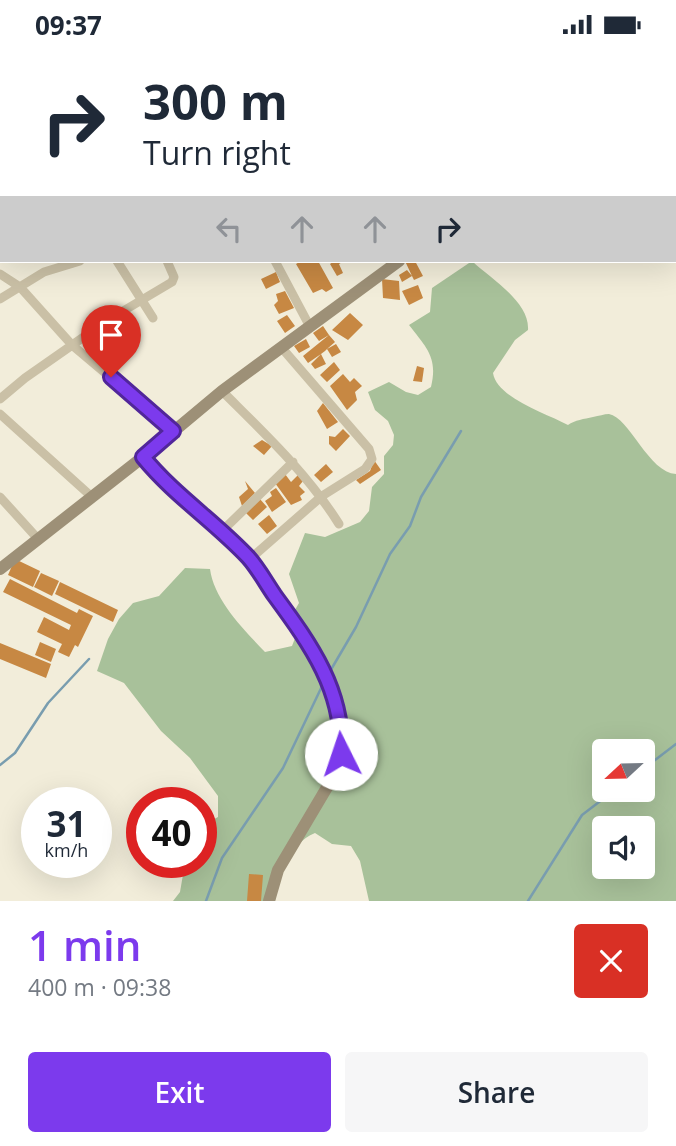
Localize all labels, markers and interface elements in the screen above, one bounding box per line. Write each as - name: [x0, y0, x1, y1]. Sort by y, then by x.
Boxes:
- text: 09:37: [35, 7, 102, 43]
- text: 300 m: [143, 68, 288, 134]
- icon: right: [28, 77, 119, 168]
- text: Turn right: [143, 131, 291, 174]
- icon: left: [210, 210, 248, 248]
- icon: ahead: [283, 210, 321, 248]
- icon: ahead: [356, 210, 394, 248]
- icon: right: [429, 210, 467, 248]
- pin: [81, 305, 141, 377]
- icon: arrive: [92, 316, 130, 354]
- position arrow: [304, 717, 378, 791]
- north arrow: [592, 739, 654, 801]
- map controls: [592, 739, 655, 879]
- speed limit sign: 40: [126, 787, 217, 878]
- text: 31: [46, 800, 87, 847]
- button: sound: [592, 816, 655, 879]
- text: km/h: [45, 838, 88, 862]
- text: 1 min: [28, 916, 141, 973]
- button: close: [574, 924, 648, 998]
- text: 400 m · 09:38: [28, 971, 171, 1003]
- button: Exit: [28, 1052, 331, 1132]
- button: Share: [345, 1052, 648, 1132]

